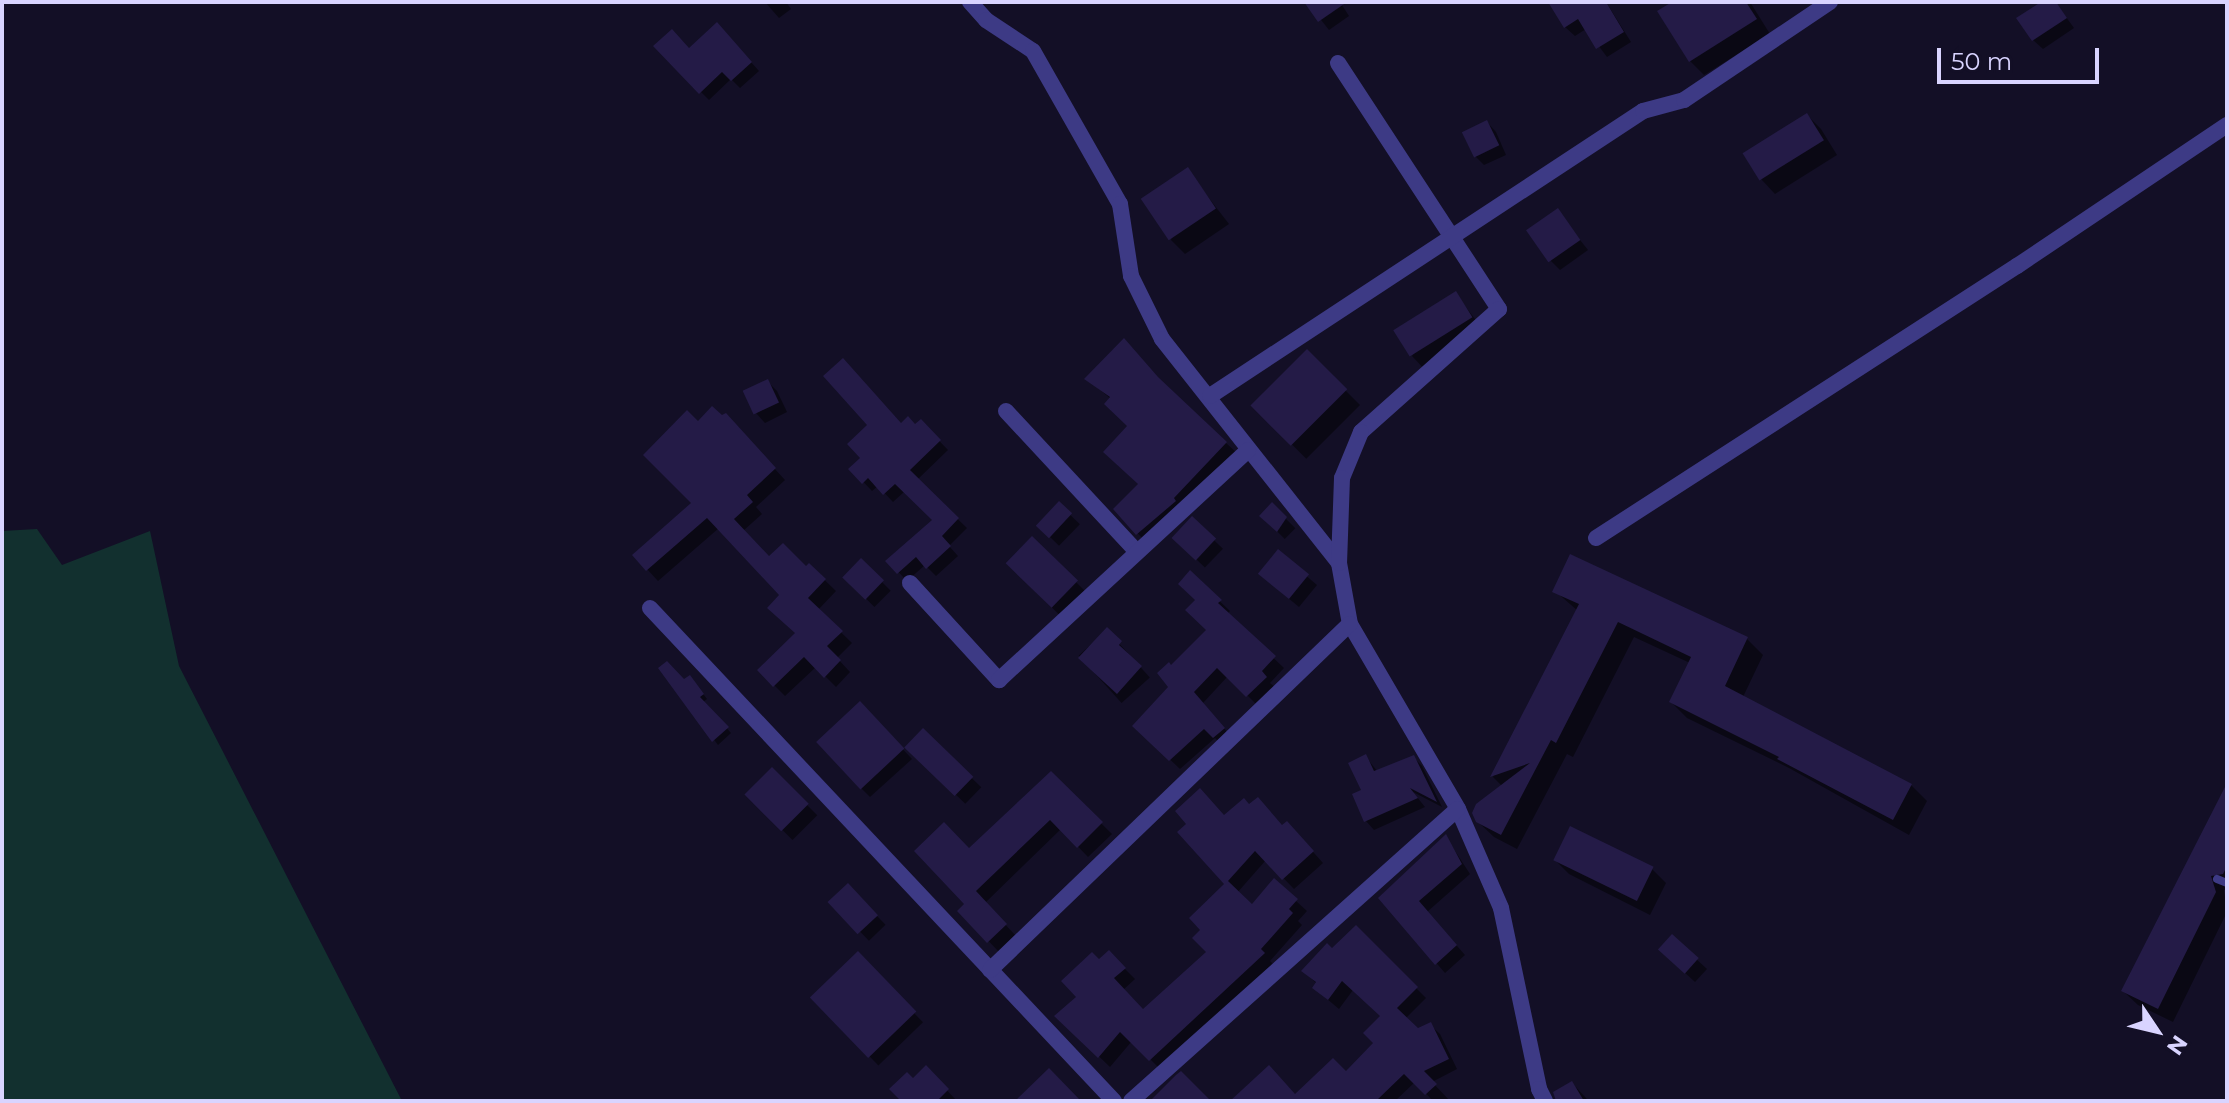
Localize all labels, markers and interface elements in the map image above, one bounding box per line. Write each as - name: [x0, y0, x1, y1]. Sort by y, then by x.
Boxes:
- scale bar: [1941, 32, 2103, 82]
- text: 50 m: [1951, 47, 2012, 76]
- north arrow: [2117, 991, 2197, 1071]
- text: N: [2161, 1030, 2193, 1060]

